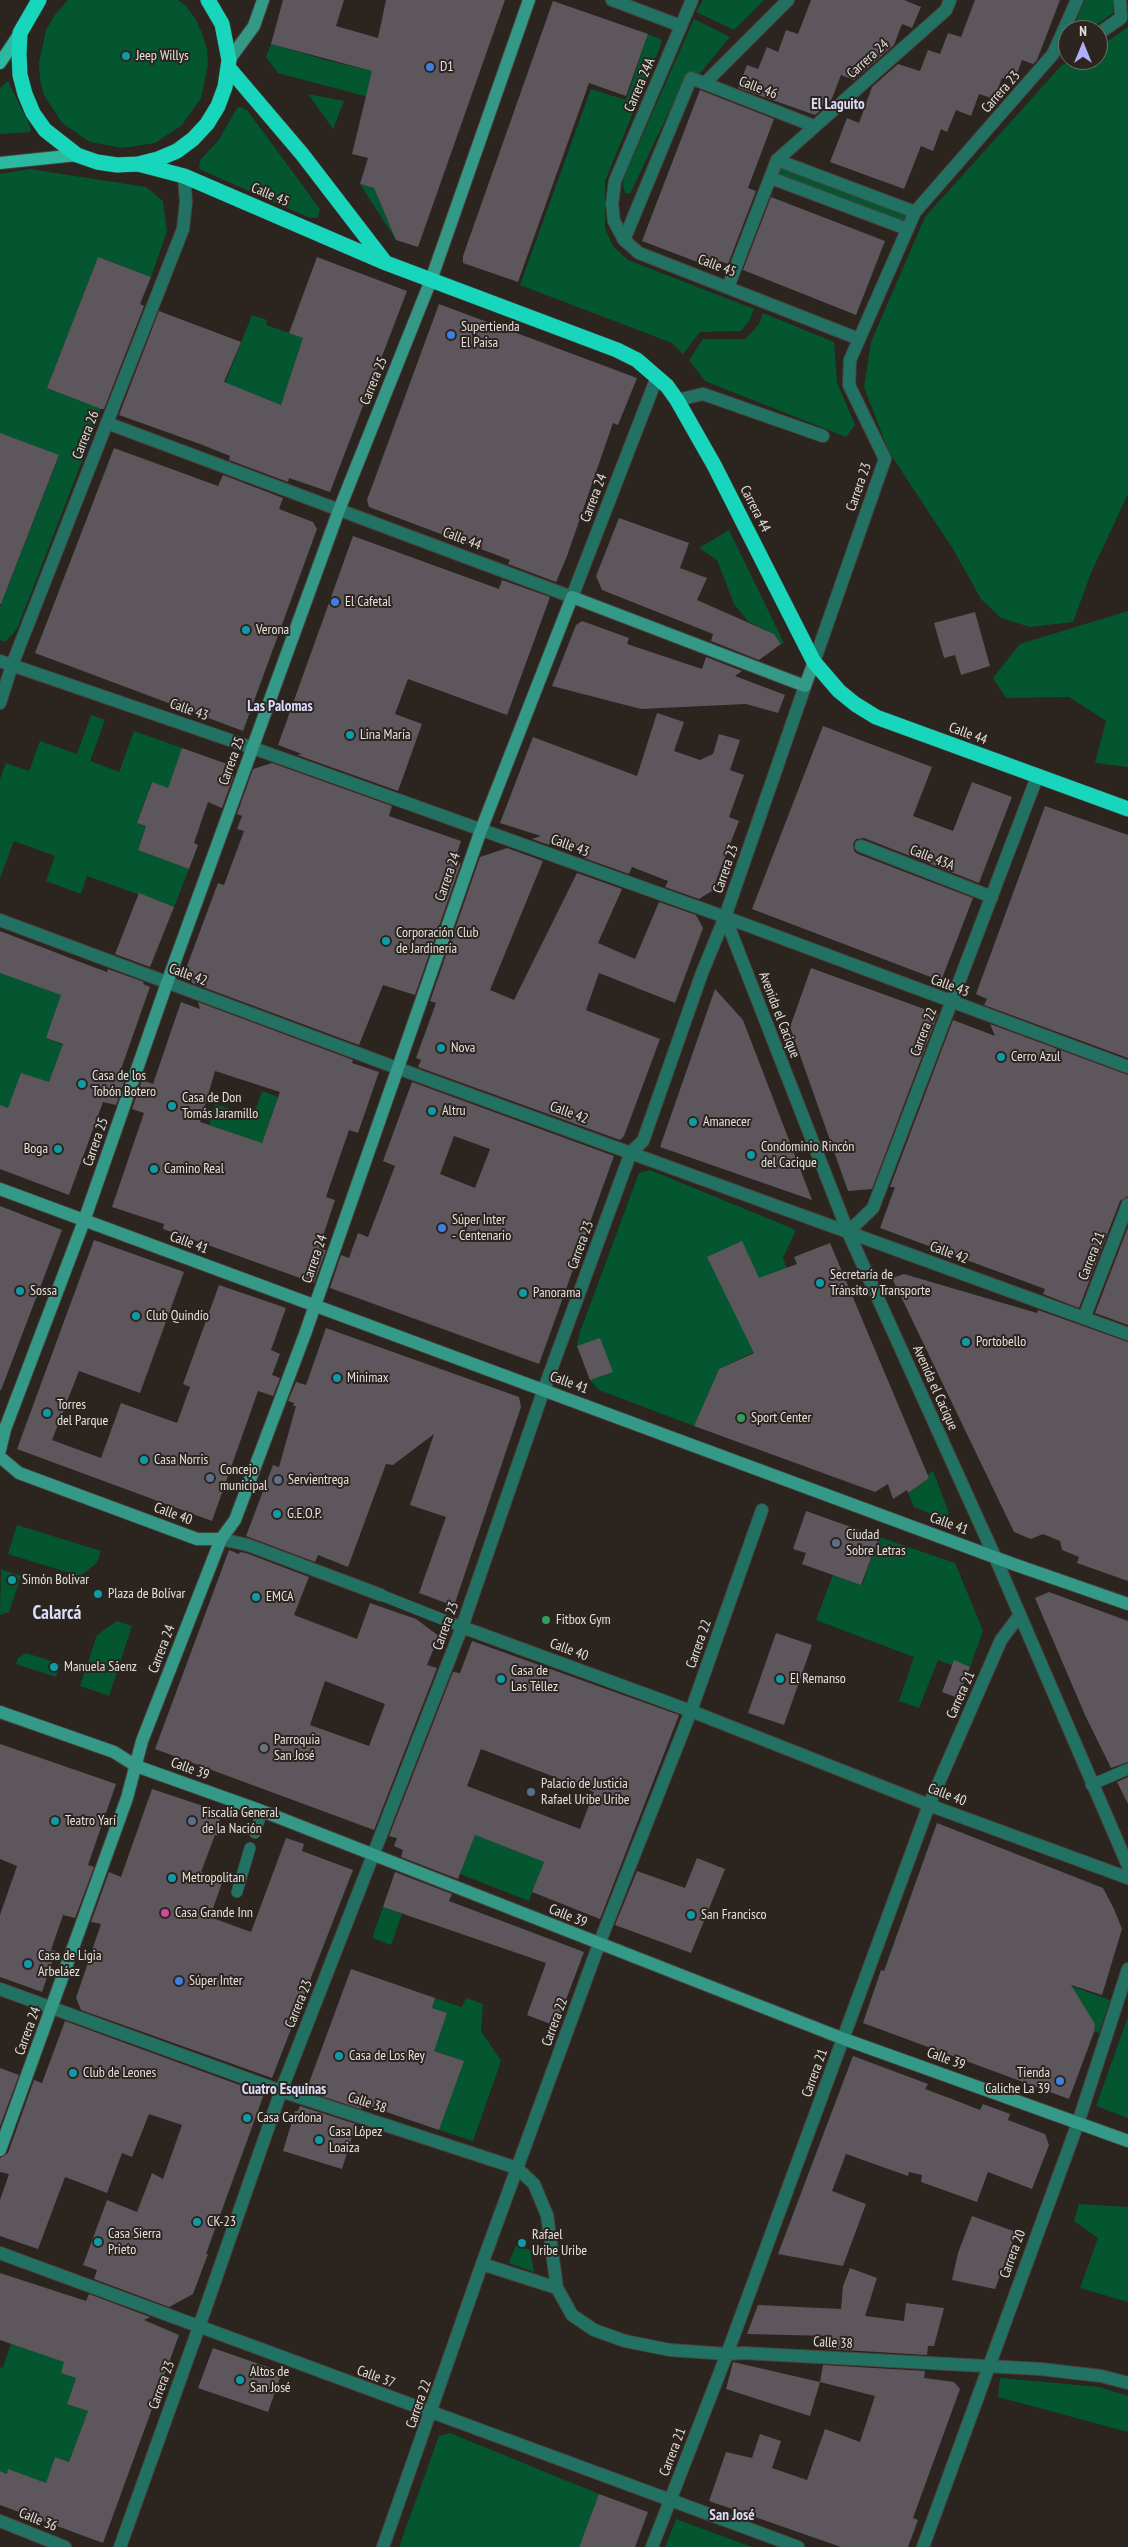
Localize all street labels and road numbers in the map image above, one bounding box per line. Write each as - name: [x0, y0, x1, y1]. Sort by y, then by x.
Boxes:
- street label: Carrera 24: [844, 36, 892, 82]
- street label: Carrera 24A: [621, 56, 659, 114]
- street label: Carrera 23: [978, 68, 1024, 116]
- street label: Calle 46: [736, 73, 780, 103]
- street label: Calle 45: [248, 180, 292, 210]
- street label: Calle 45: [695, 251, 739, 281]
- street label: Carrera 25: [357, 355, 391, 407]
- street label: Carrera 26: [69, 409, 103, 461]
- street label: Carrera 23: [843, 460, 875, 514]
- street label: Carrera 24: [577, 472, 611, 524]
- street label: Carrera 44: [736, 483, 774, 535]
- street label: Calle 44: [440, 524, 484, 554]
- street label: Calle 43: [167, 696, 211, 724]
- street label: Calle 44: [946, 719, 990, 749]
- street label: Carrera 25: [216, 734, 248, 788]
- street label: Calle 43: [548, 831, 592, 861]
- street label: Carrera 23: [710, 842, 742, 896]
- street label: Calle 43A: [907, 842, 957, 874]
- street label: Carrera 24: [432, 850, 464, 904]
- street label: Calle 42: [166, 960, 210, 990]
- street label: Avenida el Cacique: [755, 970, 803, 1060]
- street label: Calle 43: [928, 971, 972, 1001]
- street label: Carrera 22: [907, 1006, 941, 1058]
- street label: Calle 42: [547, 1098, 591, 1128]
- street label: Carrera 25: [80, 1115, 112, 1169]
- street label: Carrera 23: [565, 1218, 597, 1272]
- street label: Calle 41: [167, 1228, 211, 1258]
- street label: Carrera 21: [1075, 1230, 1109, 1282]
- street label: Carrera 24: [299, 1232, 331, 1286]
- street label: Calle 42: [927, 1238, 971, 1268]
- street label: Avenida el Cacique: [909, 1343, 961, 1433]
- street label: Calle 41: [547, 1368, 591, 1398]
- street label: Calle 40: [151, 1499, 195, 1529]
- street label: Calle 41: [927, 1509, 971, 1539]
- street label: Carrera 23: [430, 1599, 462, 1653]
- street label: Carrera 22: [683, 1617, 715, 1671]
- street label: Carrera 24: [145, 1623, 179, 1675]
- street label: Calle 40: [547, 1635, 591, 1665]
- street label: Carrera 21: [943, 1669, 979, 1721]
- street label: Calle 39: [168, 1754, 212, 1784]
- street label: Calle 40: [925, 1780, 969, 1810]
- street label: Calle 39: [546, 1901, 590, 1931]
- street label: Carrera 23: [282, 1978, 316, 2030]
- street label: Carrera 22: [539, 1995, 571, 2049]
- street label: Carrera 24: [12, 2004, 44, 2058]
- street label: Calle 39: [924, 2044, 968, 2074]
- street label: Carrera 21: [799, 2046, 831, 2100]
- street label: Calle 38: [346, 2089, 388, 2117]
- street label: Carrera 20: [997, 2227, 1029, 2281]
- street label: Calle 38: [813, 2334, 853, 2352]
- street label: Carrera 23: [146, 2358, 178, 2412]
- street label: Calle 37: [354, 2362, 398, 2392]
- street label: Carrera 22: [403, 2377, 435, 2431]
- street label: Carrera 21: [656, 2426, 690, 2478]
- street label: Calle 36: [16, 2505, 60, 2535]

